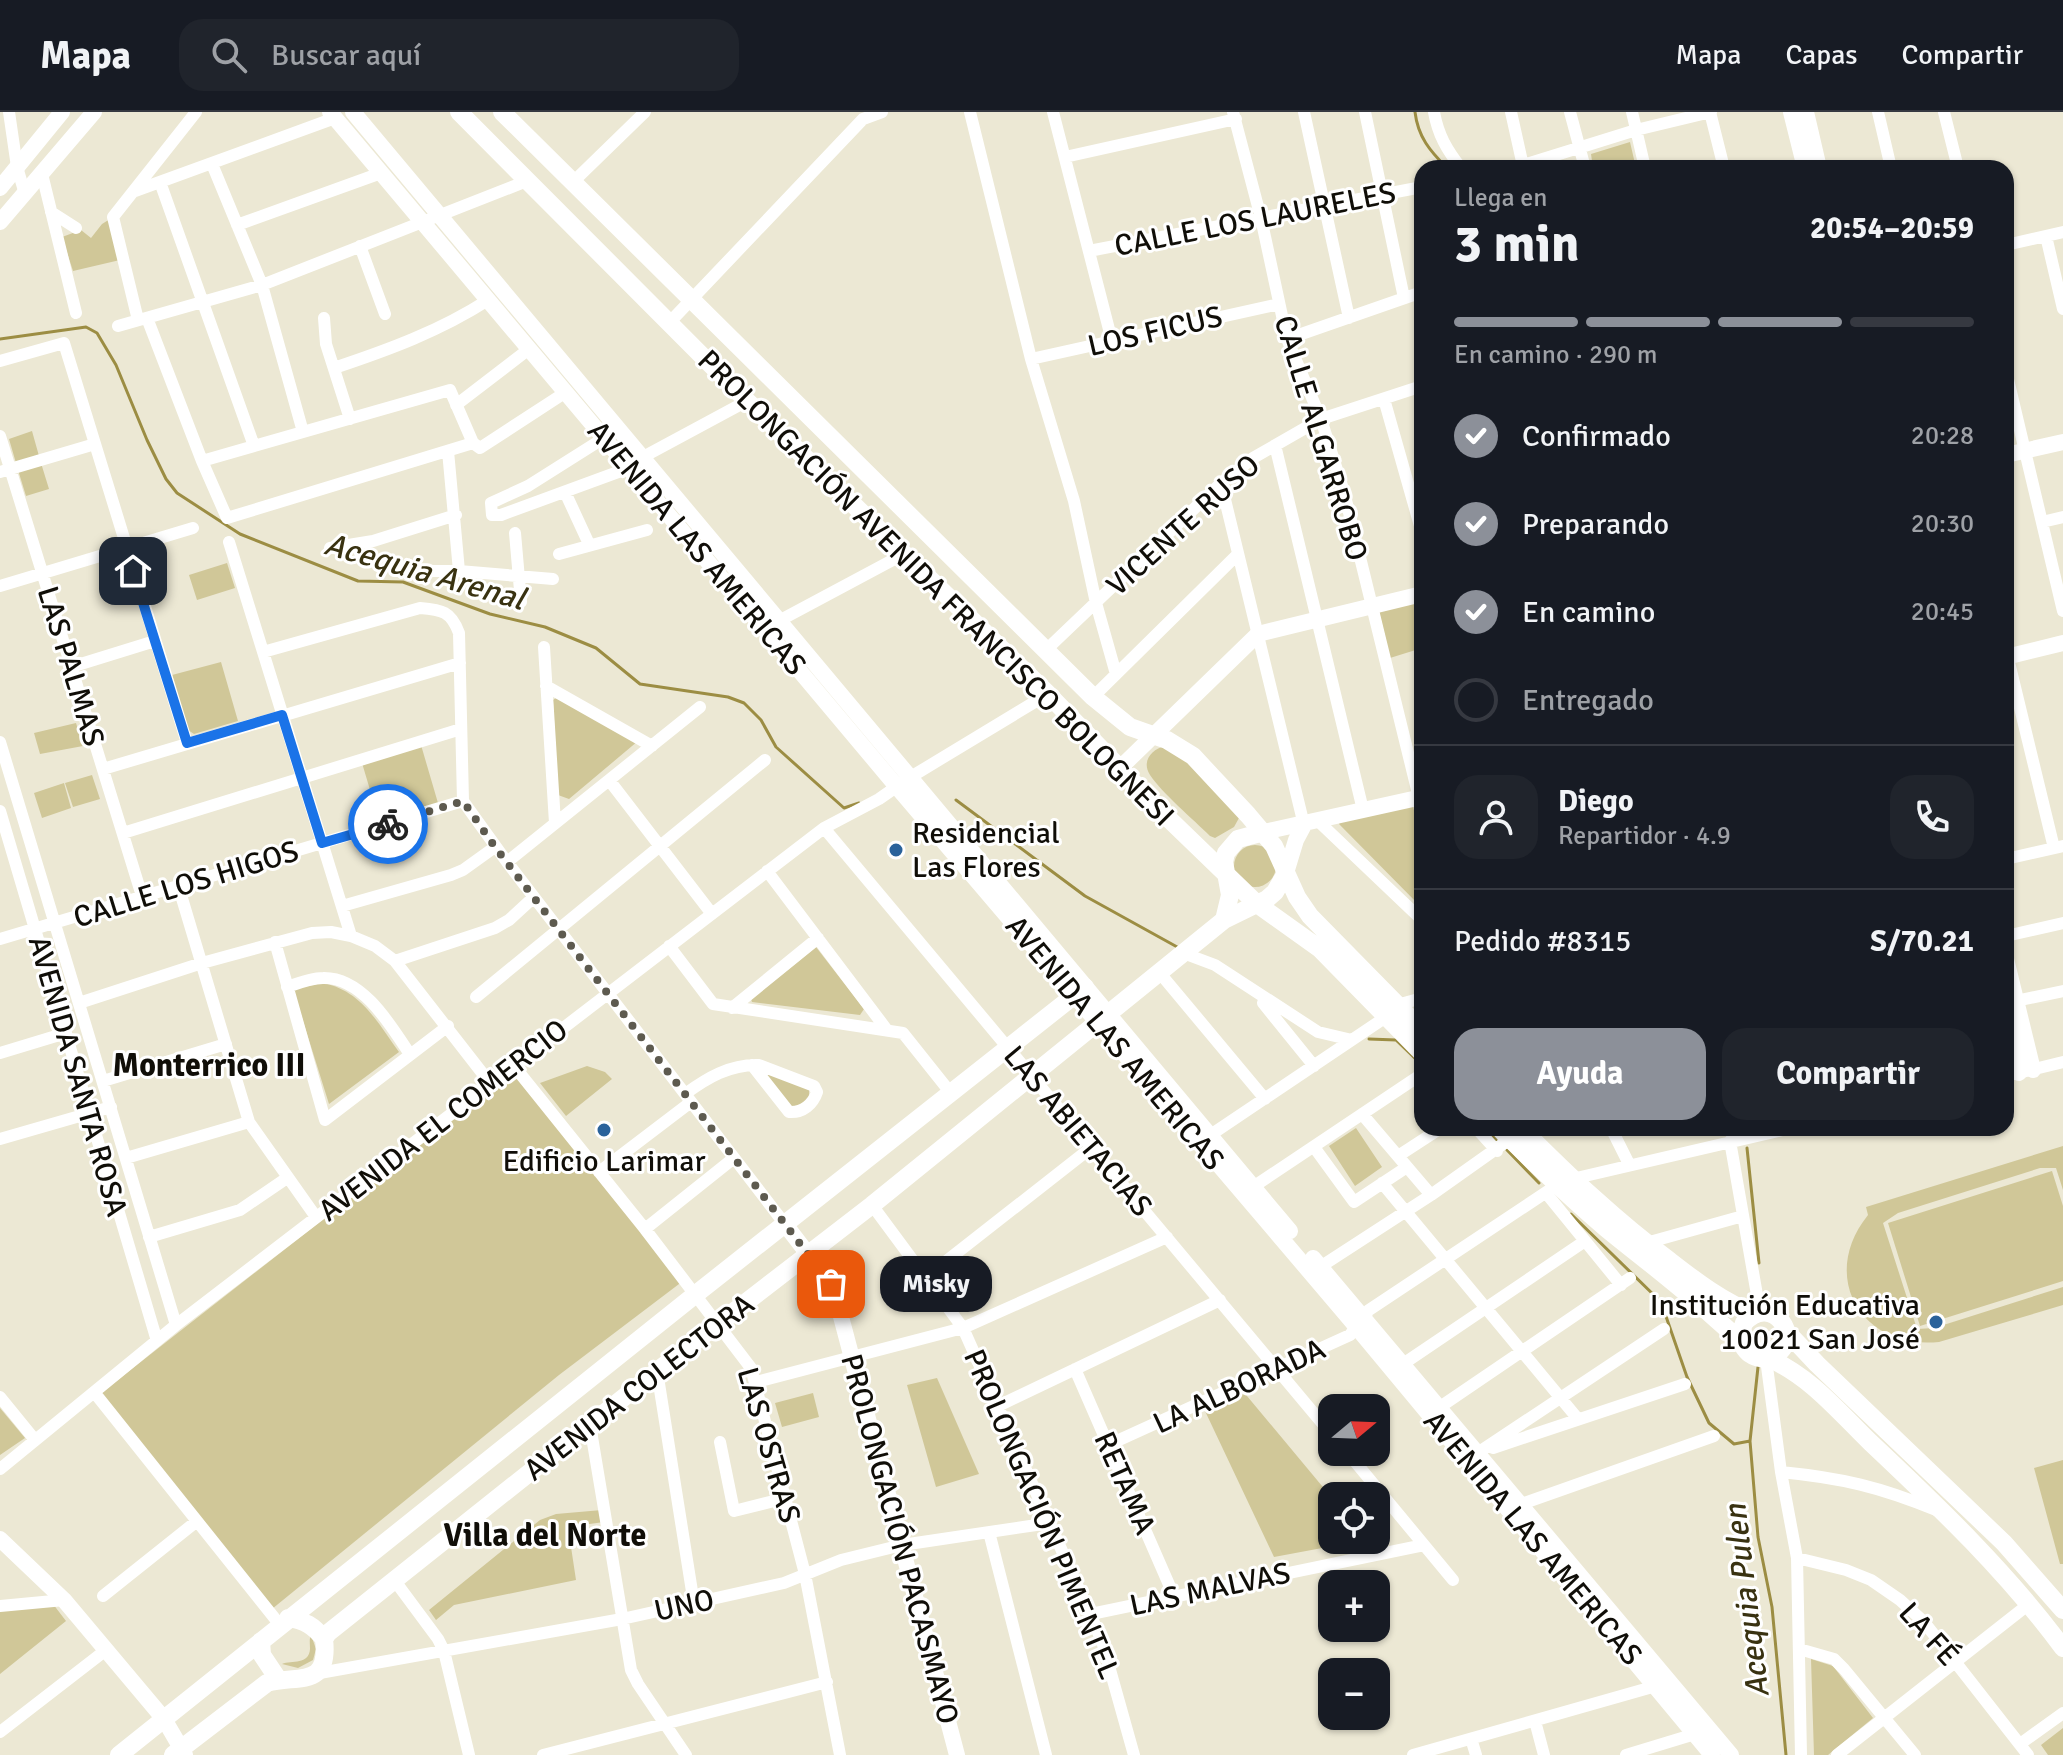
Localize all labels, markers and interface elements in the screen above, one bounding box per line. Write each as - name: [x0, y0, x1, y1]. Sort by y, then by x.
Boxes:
- search box: [179, 19, 739, 91]
- text: Mapa: [40, 32, 131, 79]
- icon: search: [207, 33, 251, 77]
- text: Buscar aquí: [271, 37, 421, 74]
- text: Mapa: [1676, 38, 1741, 72]
- text: Capas: [1785, 38, 1858, 72]
- text: Compartir: [1902, 38, 2023, 72]
- street label: CALLE LOS LAURELES: [1111, 174, 1399, 265]
- text: Llega en: [1454, 182, 1548, 214]
- text: 20:54–20:59: [1810, 210, 1974, 247]
- text: 3 min: [1454, 212, 1580, 276]
- street label: LOS FICUS: [1084, 298, 1226, 365]
- street label: CALLE ALGARROBO: [1266, 311, 1375, 565]
- text: En camino · 290 m: [1454, 339, 1657, 371]
- street label: PROLONGACIÓN AVENIDA FRANCISCO BOLOGNESI: [690, 342, 1182, 834]
- street label: AVENIDA LAS AMERICAS: [579, 414, 814, 683]
- icon: check: [1454, 414, 1498, 458]
- text: Confirmado: [1522, 418, 1671, 455]
- text: 20:28: [1911, 420, 1974, 452]
- street label: VICENTE RUSO: [1099, 447, 1268, 604]
- icon: check: [1454, 502, 1498, 546]
- text: Preparando: [1522, 506, 1669, 543]
- text: 20:30: [1911, 508, 1974, 540]
- water label: Acequia Arenal: [320, 524, 532, 619]
- pin: [99, 537, 167, 605]
- icon: home: [111, 549, 155, 593]
- street label: LAS PALMAS: [29, 582, 112, 751]
- icon: check: [1454, 590, 1498, 634]
- text: En camino: [1522, 594, 1655, 631]
- text: 20:45: [1911, 596, 1974, 628]
- text: Entregado: [1522, 682, 1654, 719]
- button: person: [1454, 775, 1538, 859]
- button: phone: [1890, 775, 1974, 859]
- text: Diego: [1558, 783, 1634, 820]
- courier: [348, 784, 428, 864]
- icon: bike: [366, 802, 410, 846]
- place label: Residencial Las Flores: [912, 815, 1060, 886]
- text: Repartidor · 4.9: [1558, 820, 1731, 852]
- street label: CALLE LOS HIGOS: [69, 833, 303, 936]
- marker: Residencial Las Flores: [887, 841, 905, 859]
- street label: AVENIDA LAS AMERICAS: [997, 909, 1232, 1178]
- text: Pedido #8315: [1454, 923, 1631, 960]
- text: S/70.21: [1870, 923, 1974, 960]
- street label: AVENIDA SANTA ROSA: [20, 932, 135, 1221]
- street label: AVENIDA EL COMERCIO: [311, 1012, 575, 1229]
- button: Ayuda: [1454, 1028, 1706, 1120]
- button: Compartir: [1722, 1028, 1974, 1120]
- street label: LAS ABIETACIAS: [995, 1038, 1160, 1224]
- district label: Monterrico III: [112, 1046, 306, 1085]
- marker: Edificio Larimar: [595, 1121, 613, 1139]
- place label: Edificio Larimar: [502, 1143, 706, 1180]
- pin: [797, 1250, 865, 1318]
- callout: Misky: [879, 1256, 991, 1312]
- icon: bag: [809, 1262, 853, 1306]
- text: Misky: [902, 1268, 970, 1300]
- street label: AVENIDA COLECTORA: [517, 1286, 762, 1489]
- place label: Institución Educativa 10021 San José: [1650, 1287, 1920, 1358]
- marker: Institución Educativa 10021 San José: [1927, 1313, 1945, 1331]
- street label: LA ALBORADA: [1147, 1330, 1331, 1442]
- street label: PROLONGACIÓN PIMENTEL: [955, 1344, 1128, 1685]
- street label: PROLONGACIÓN PACASMAYO: [832, 1350, 967, 1728]
- street label: LAS OSTRAS: [729, 1363, 808, 1527]
- north arrow: [1318, 1394, 1390, 1466]
- map controls: [1318, 1394, 1390, 1730]
- street label: AVENIDA LAS AMERICAS: [1415, 1404, 1650, 1673]
- street label: RETAMA: [1086, 1426, 1164, 1540]
- button: locate: [1318, 1482, 1390, 1554]
- water label: Acequia Pulen: [1715, 1501, 1778, 1700]
- district label: Villa del Norte: [444, 1516, 646, 1555]
- street label: LAS MALVAS: [1126, 1554, 1294, 1625]
- button: +: [1318, 1570, 1390, 1642]
- street label: UNO: [651, 1581, 717, 1630]
- street label: LA FÉ: [1890, 1595, 1967, 1674]
- button: −: [1318, 1658, 1390, 1730]

